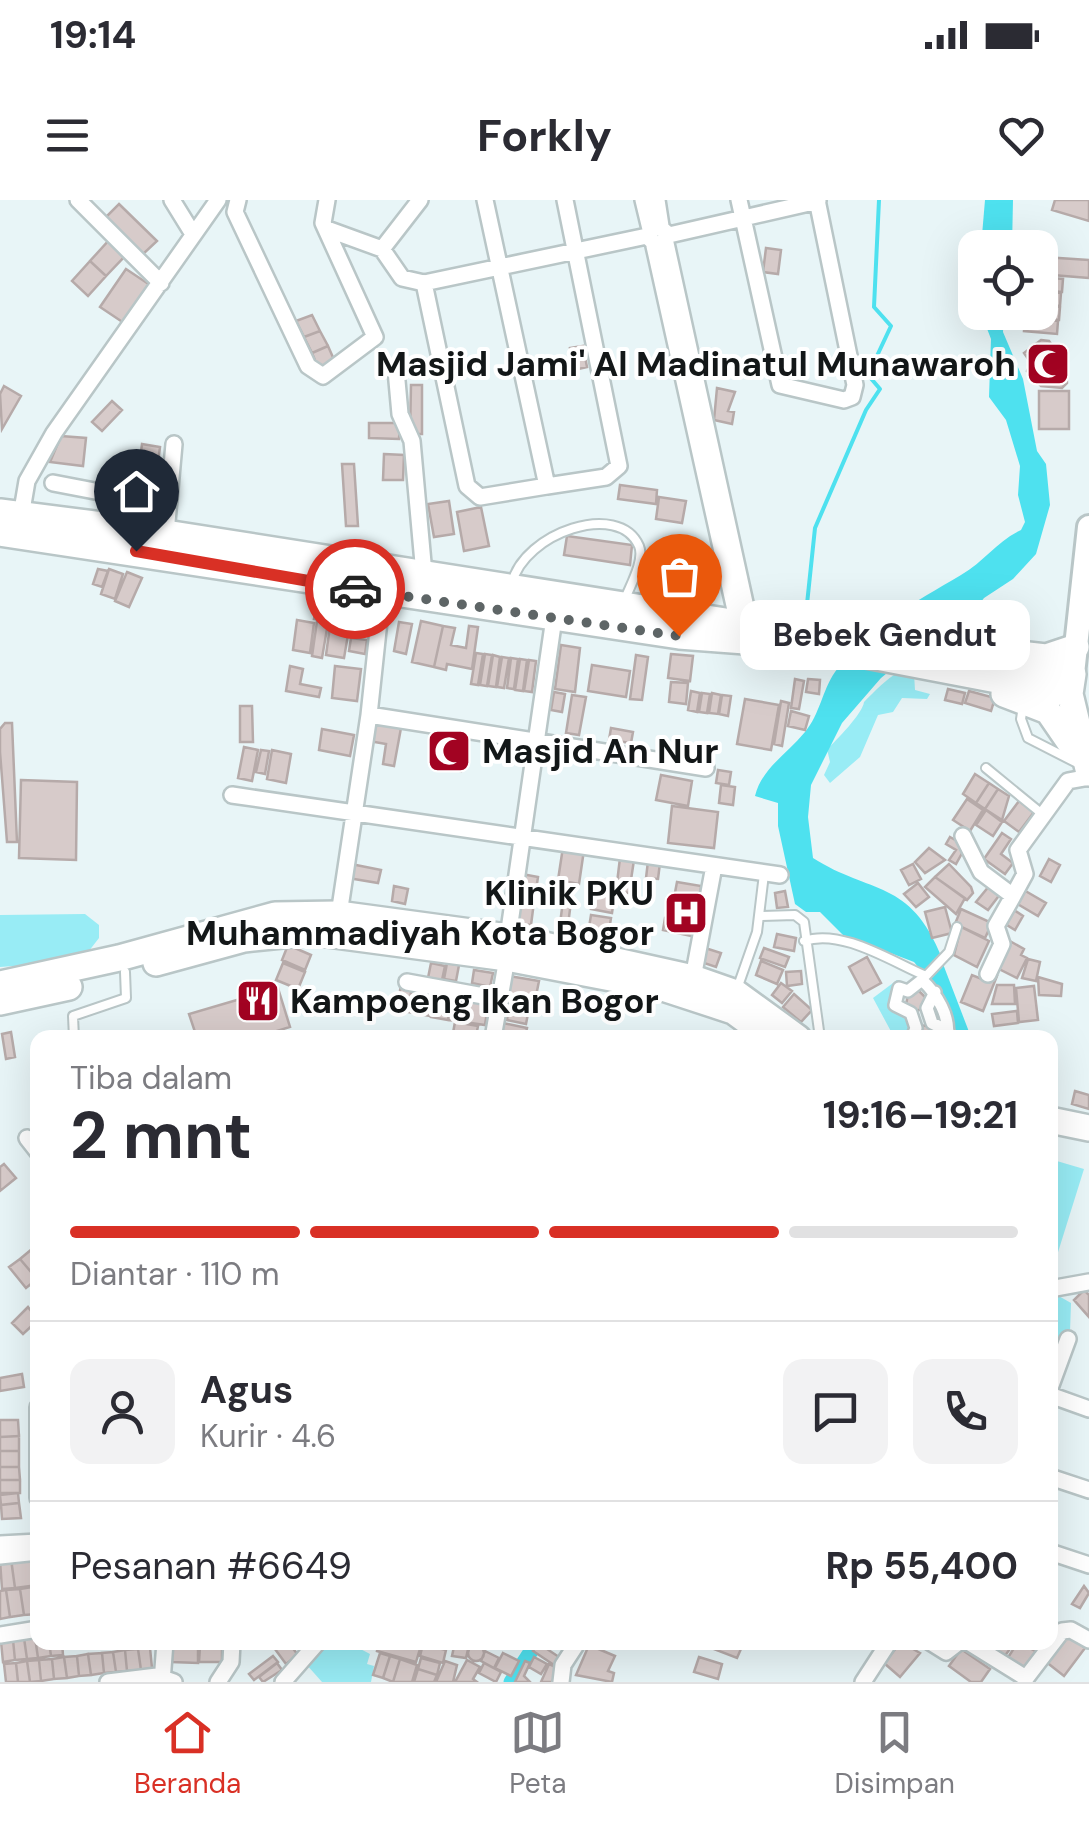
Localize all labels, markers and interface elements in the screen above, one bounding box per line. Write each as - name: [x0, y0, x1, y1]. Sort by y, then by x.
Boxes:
- text: 19:14: [50, 10, 136, 60]
- text: Forkly: [477, 106, 612, 165]
- icon: menu: [40, 108, 95, 163]
- icon: heart: [994, 108, 1049, 163]
- map controls: [958, 230, 1058, 330]
- button: locate: [958, 230, 1058, 330]
- place label: Masjid Jami' Al Madinatul Munawaroh: [376, 341, 1016, 387]
- mosque icon: Masjid Jami' Al Madinatul Munawaroh: [1025, 341, 1071, 387]
- pin: [94, 449, 179, 552]
- icon: home: [109, 464, 164, 519]
- pin: [637, 534, 722, 637]
- courier: [305, 539, 405, 639]
- icon: bag: [652, 549, 707, 604]
- icon: car: [328, 562, 383, 617]
- callout: Bebek Gendut: [739, 601, 1029, 671]
- text: Bebek Gendut: [773, 614, 997, 656]
- mosque icon: Masjid An Nur: [426, 728, 472, 774]
- place label: Masjid An Nur: [482, 728, 719, 774]
- place label: Klinik PKU Muhammadiyah Kota Bogor: [186, 870, 654, 956]
- hospital icon: Klinik PKU Muhammadiyah Kota Bogor: [663, 890, 709, 936]
- restaurant icon: Kampoeng Ikan Bogor: [235, 978, 281, 1024]
- place label: Kampoeng Ikan Bogor: [290, 978, 659, 1024]
- text: Tiba dalam: [70, 1057, 232, 1099]
- text: 19:16–19:21: [823, 1090, 1018, 1140]
- text: 2 mnt: [70, 1094, 252, 1178]
- text: Diantar · 110 m: [70, 1253, 280, 1295]
- button: person: [70, 1359, 175, 1464]
- button: chat: [783, 1359, 888, 1464]
- button: phone: [913, 1359, 1018, 1464]
- text: Agus: [200, 1365, 293, 1415]
- text: Kurir · 4.6: [200, 1415, 336, 1457]
- text: Pesanan #6649: [70, 1541, 352, 1591]
- text: Rp 55,400: [825, 1541, 1018, 1591]
- tab: Beranda: [134, 1705, 241, 1802]
- tab: Peta: [509, 1705, 566, 1802]
- tab: Disimpan: [834, 1705, 955, 1802]

